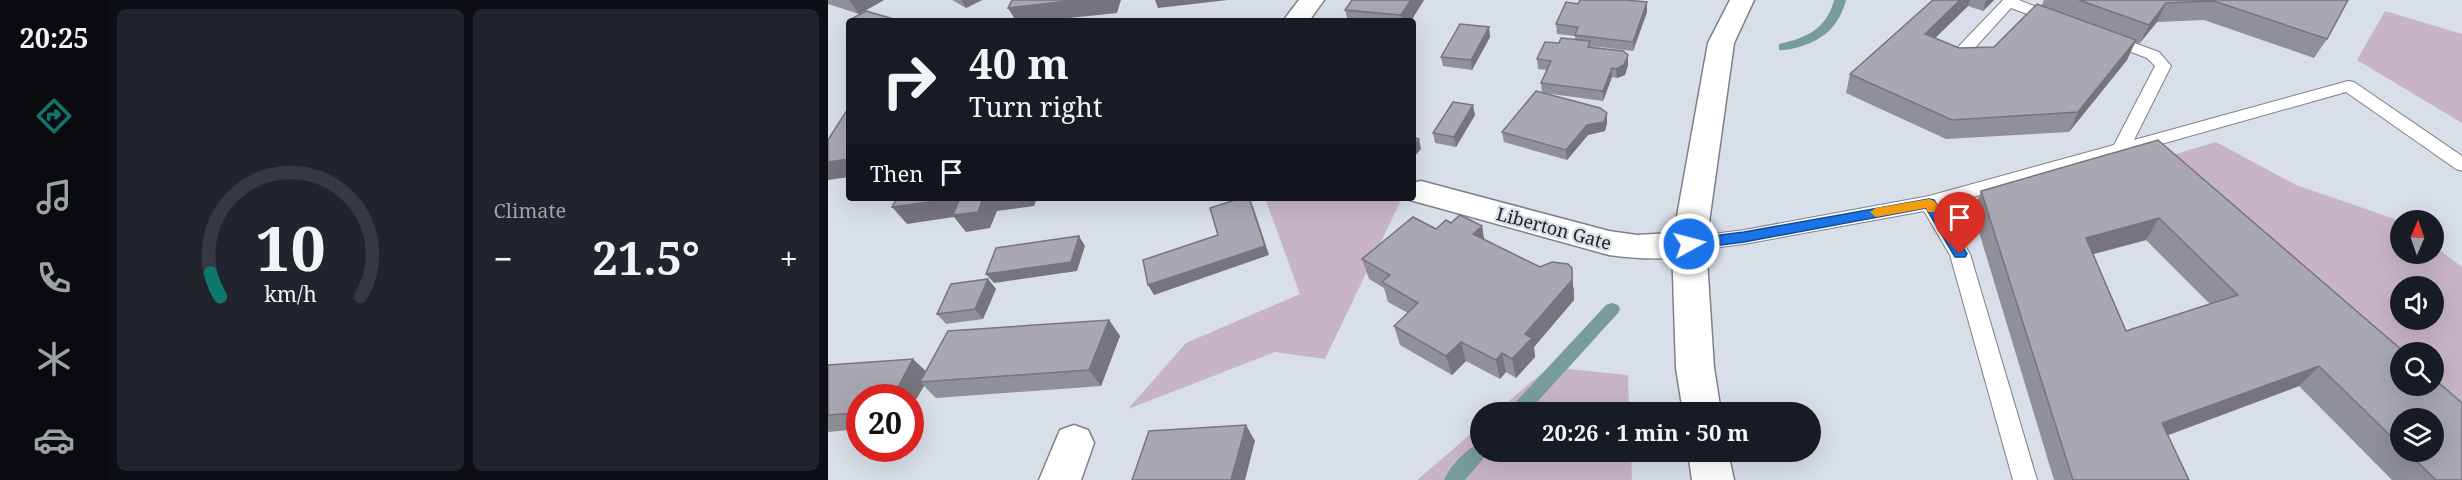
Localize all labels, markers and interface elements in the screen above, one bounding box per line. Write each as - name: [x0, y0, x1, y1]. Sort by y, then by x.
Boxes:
- text: 20:25: [19, 19, 89, 56]
- text: 40 m: [969, 34, 1069, 91]
- icon: right: [870, 42, 948, 120]
- text: Turn right: [969, 88, 1102, 125]
- icon: directions: [33, 95, 75, 137]
- icon: arrive: [935, 156, 968, 189]
- text: Then: [870, 158, 923, 188]
- icon: music: [33, 176, 75, 218]
- pin: [1934, 192, 1985, 254]
- text: Climate: [494, 197, 566, 224]
- street label: Liberton Gate: [1494, 201, 1614, 255]
- icon: arrive: [1943, 201, 1976, 234]
- text: 10: [255, 204, 326, 289]
- north arrow: [2390, 210, 2444, 264]
- map controls: [2390, 210, 2444, 462]
- position arrow: [1657, 212, 1721, 276]
- text: 21.5°: [592, 227, 700, 288]
- text: −: [494, 236, 513, 281]
- text: +: [780, 236, 798, 281]
- icon: phone: [33, 257, 75, 299]
- button: sound: [2390, 276, 2444, 330]
- text: km/h: [264, 279, 317, 308]
- icon: climate: [33, 338, 75, 380]
- button: search: [2390, 342, 2444, 396]
- speed limit sign: 20: [846, 384, 924, 462]
- button: layers: [2390, 408, 2444, 462]
- text: 20:26 · 1 min · 50 m: [1542, 417, 1749, 447]
- icon: car: [33, 419, 75, 461]

